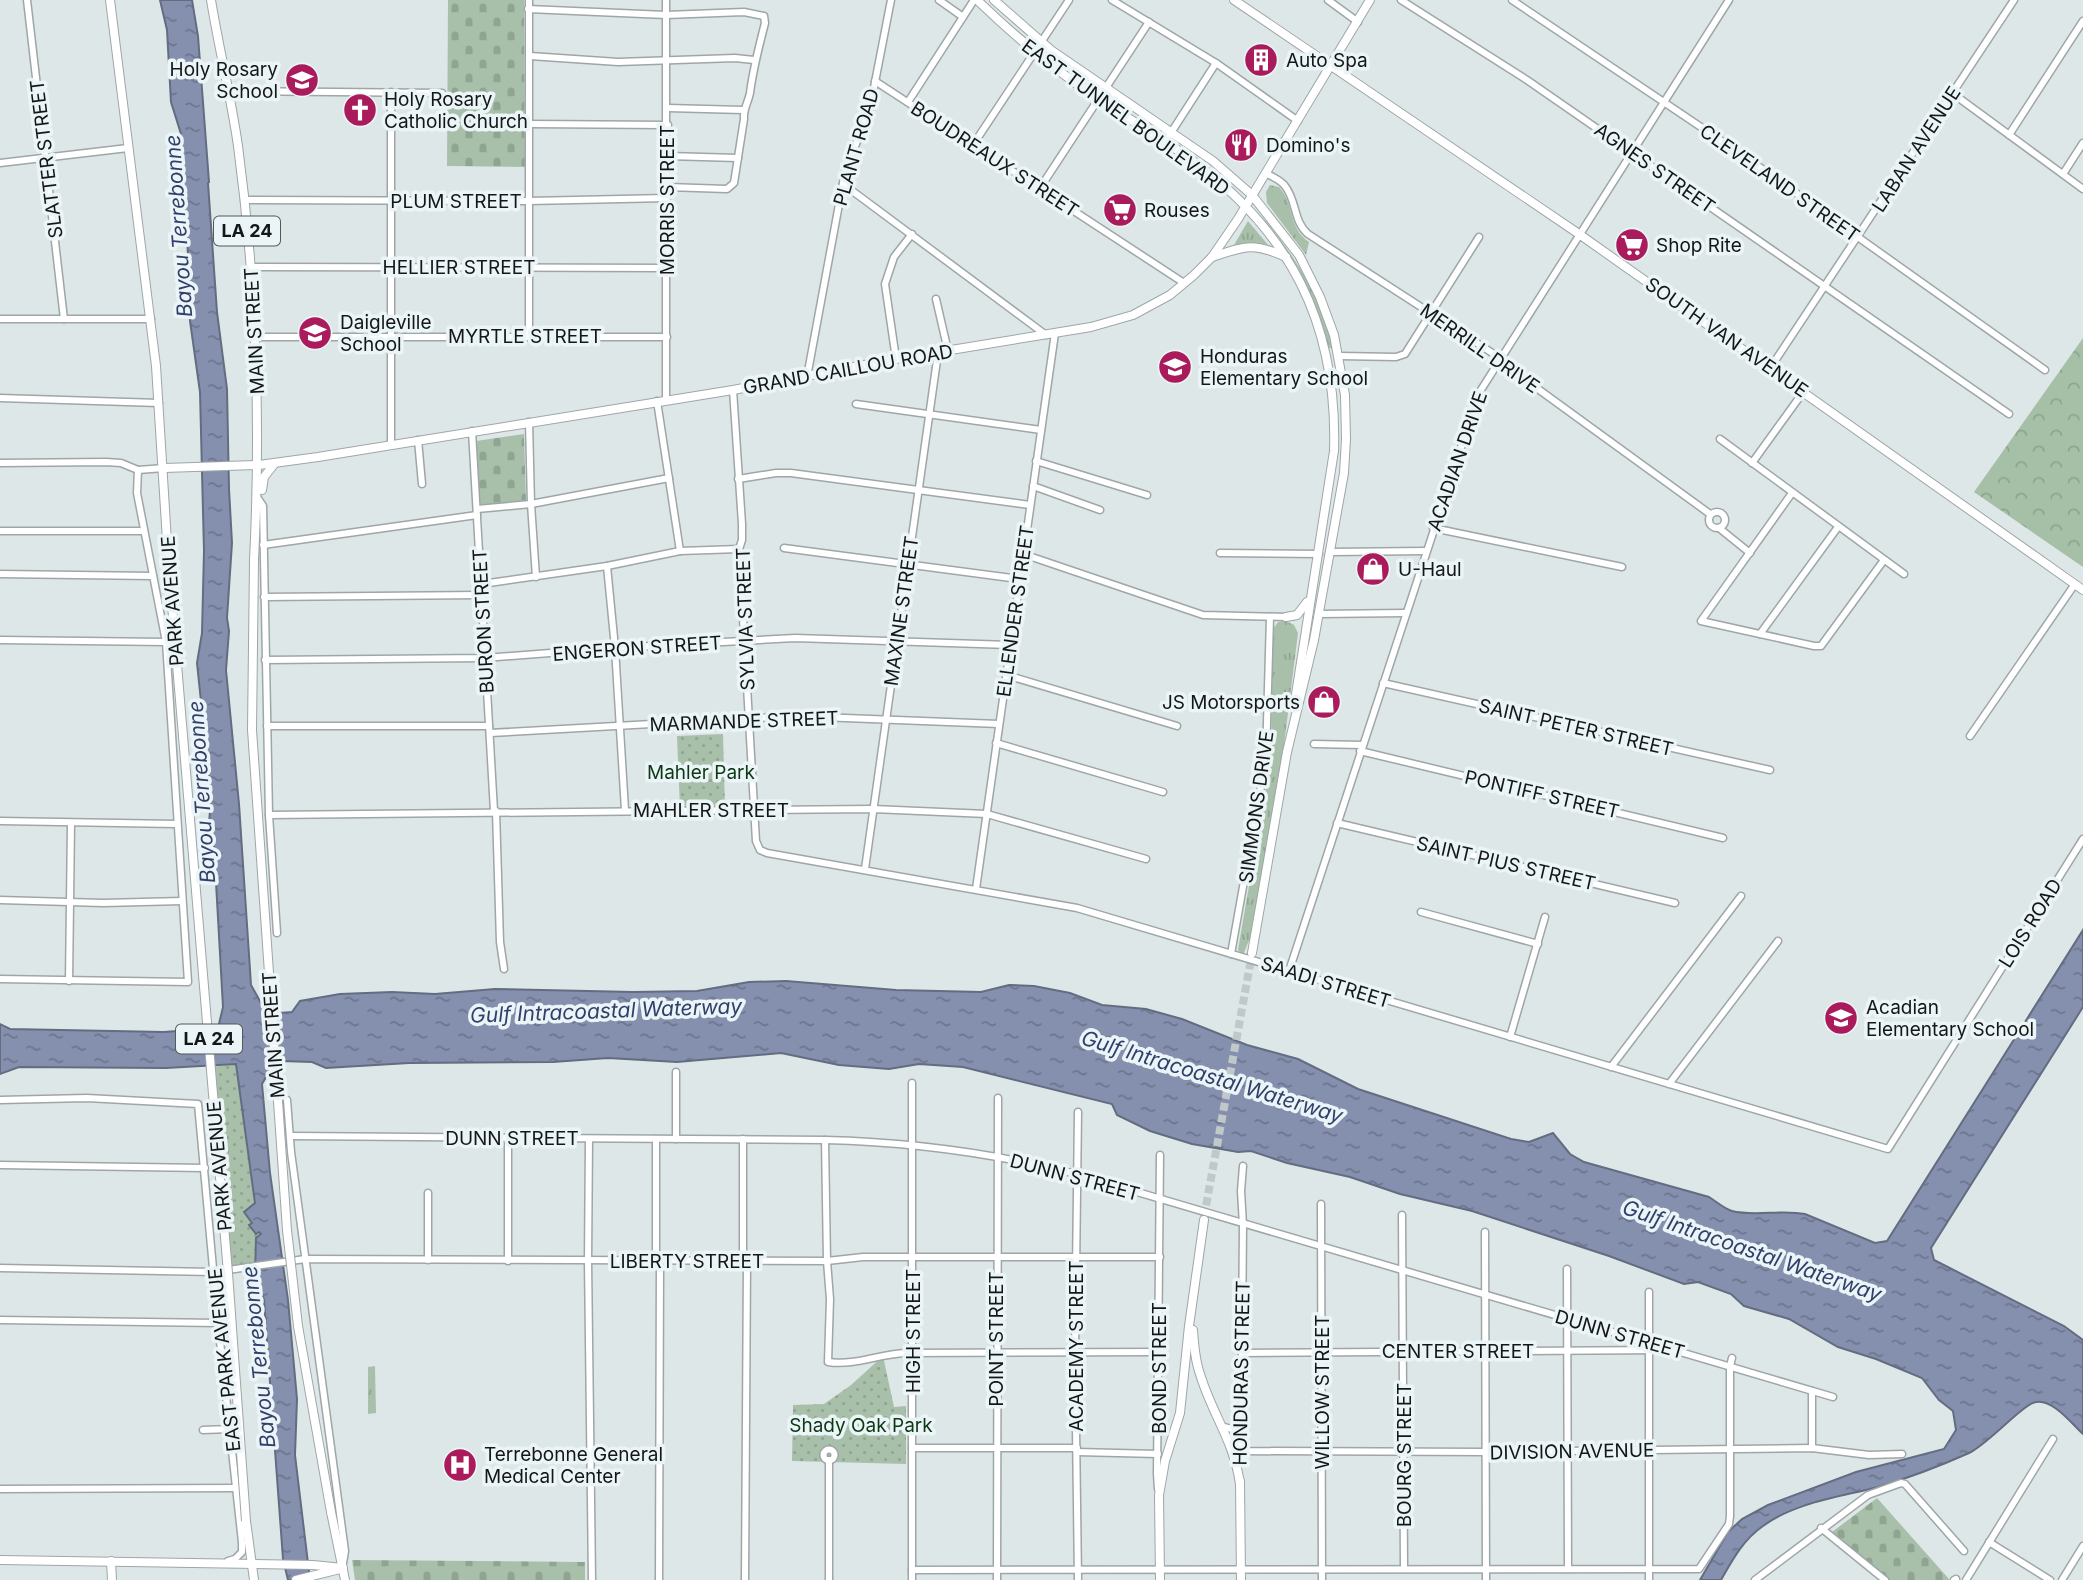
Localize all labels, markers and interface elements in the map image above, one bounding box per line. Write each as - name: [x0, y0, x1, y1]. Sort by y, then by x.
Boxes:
- street label: EAST TUNNEL BOULEVARD: [1017, 34, 1234, 200]
- building icon: Auto Spa: [1242, 41, 1280, 79]
- place label: Auto Spa: [1286, 49, 1368, 72]
- place label: Holy Rosary School: [170, 58, 278, 103]
- school or university icon: Holy Rosary School: [283, 61, 321, 99]
- street label: SLATTER STREET: [25, 78, 68, 240]
- street label: LABAN AVENUE: [1867, 82, 1966, 216]
- street label: PLANT ROAD: [829, 86, 884, 208]
- place label: Holy Rosary Catholic Church: [384, 88, 528, 133]
- church icon: Holy Rosary Catholic Church: [341, 91, 379, 129]
- street label: BOUDREAUX STREET: [907, 97, 1083, 222]
- street label: AGNES STREET: [1590, 118, 1719, 218]
- street label: CLEVELAND STREET: [1695, 120, 1864, 247]
- street label: MORRIS STREET: [656, 125, 679, 275]
- restaurant icon: Domino's: [1222, 126, 1260, 164]
- water label: Bayou Terrebonne: [160, 134, 197, 318]
- place label: Domino's: [1266, 134, 1350, 157]
- street label: PLUM STREET: [390, 190, 522, 213]
- supermarket icon: Rouses: [1101, 191, 1139, 229]
- place label: Rouses: [1144, 199, 1210, 222]
- road number: LA 24: [214, 216, 280, 246]
- supermarket icon: Shop Rite: [1613, 226, 1651, 264]
- place label: Shop Rite: [1656, 234, 1742, 257]
- street label: HELLIER STREET: [383, 256, 535, 279]
- street label: MAIN STREET: [240, 267, 269, 395]
- street label: SOUTH VAN AVENUE: [1641, 273, 1813, 402]
- street label: MERRILL DRIVE: [1416, 299, 1544, 398]
- place label: Daigleville School: [340, 311, 432, 356]
- school or university icon: Daigleville School: [296, 314, 334, 352]
- street label: MYRTLE STREET: [448, 325, 602, 348]
- street label: GRAND CAILLOU ROAD: [741, 340, 955, 399]
- place label: Honduras Elementary School: [1200, 345, 1368, 390]
- school or university icon: Honduras Elementary School: [1156, 348, 1194, 386]
- street label: ACADIAN DRIVE: [1423, 388, 1492, 534]
- street label: ELLENDER STREET: [992, 524, 1039, 698]
- street label: PARK AVENUE: [156, 535, 189, 667]
- street label: MAXINE STREET: [880, 535, 923, 688]
- street label: SYLVIA STREET: [732, 547, 759, 691]
- street label: BURON STREET: [468, 548, 499, 694]
- shop icon: U-Haul: [1354, 550, 1392, 588]
- place label: U-Haul: [1398, 558, 1462, 581]
- street label: ENGERON STREET: [552, 631, 722, 666]
- shop icon: JS Motorsports: [1305, 683, 1343, 721]
- place label: JS Motorsports: [1162, 691, 1300, 714]
- street label: SAINT PETER STREET: [1476, 694, 1675, 761]
- water label: Bayou Terrebonne: [183, 700, 220, 884]
- street label: MARMANDE STREET: [649, 707, 839, 736]
- street label: SIMMONS DRIVE: [1234, 729, 1279, 885]
- park label: Mahler Park: [647, 761, 756, 784]
- street label: PONTIFF STREET: [1462, 766, 1621, 823]
- street label: MAHLER STREET: [633, 799, 789, 822]
- street label: SAINT PIUS STREET: [1414, 832, 1598, 895]
- street label: LOIS ROAD: [1994, 875, 2067, 972]
- street label: SAADI STREET: [1258, 952, 1394, 1013]
- street label: MAIN STREET: [258, 971, 289, 1099]
- water label: Gulf Intracoastal Waterway: [470, 993, 744, 1028]
- place label: Acadian Elementary School: [1866, 996, 2034, 1041]
- school or university icon: Acadian Elementary School: [1822, 999, 1860, 1037]
- road number: LA 24: [176, 1024, 242, 1054]
- water label: Gulf Intracoastal Waterway: [1078, 1025, 1347, 1129]
- street label: PARK AVENUE: [202, 1100, 237, 1232]
- street label: DUNN STREET: [445, 1127, 579, 1150]
- street label: DUNN STREET: [1007, 1149, 1142, 1206]
- water label: Gulf Intracoastal Waterway: [1619, 1194, 1886, 1307]
- street label: LIBERTY STREET: [610, 1250, 764, 1273]
- street label: ACADEMY STREET: [1065, 1260, 1088, 1432]
- water label: Bayou Terrebonne: [237, 1265, 280, 1449]
- street label: EAST PARK AVENUE: [203, 1267, 246, 1453]
- street label: HIGH STREET: [902, 1269, 925, 1393]
- street label: POINT STREET: [985, 1271, 1008, 1407]
- street label: HONDURAS STREET: [1228, 1280, 1255, 1466]
- street label: BOND STREET: [1148, 1302, 1171, 1434]
- street label: DUNN STREET: [1552, 1305, 1687, 1364]
- street label: WILLOW STREET: [1311, 1314, 1334, 1470]
- street label: CENTER STREET: [1382, 1340, 1534, 1363]
- street label: BOURG STREET: [1393, 1383, 1416, 1527]
- park label: Shady Oak Park: [789, 1414, 933, 1437]
- street label: DIVISION AVENUE: [1489, 1439, 1655, 1464]
- place label: Terrebonne General Medical Center: [484, 1443, 663, 1488]
- hospital icon: Terrebonne General Medical Center: [441, 1446, 479, 1484]

